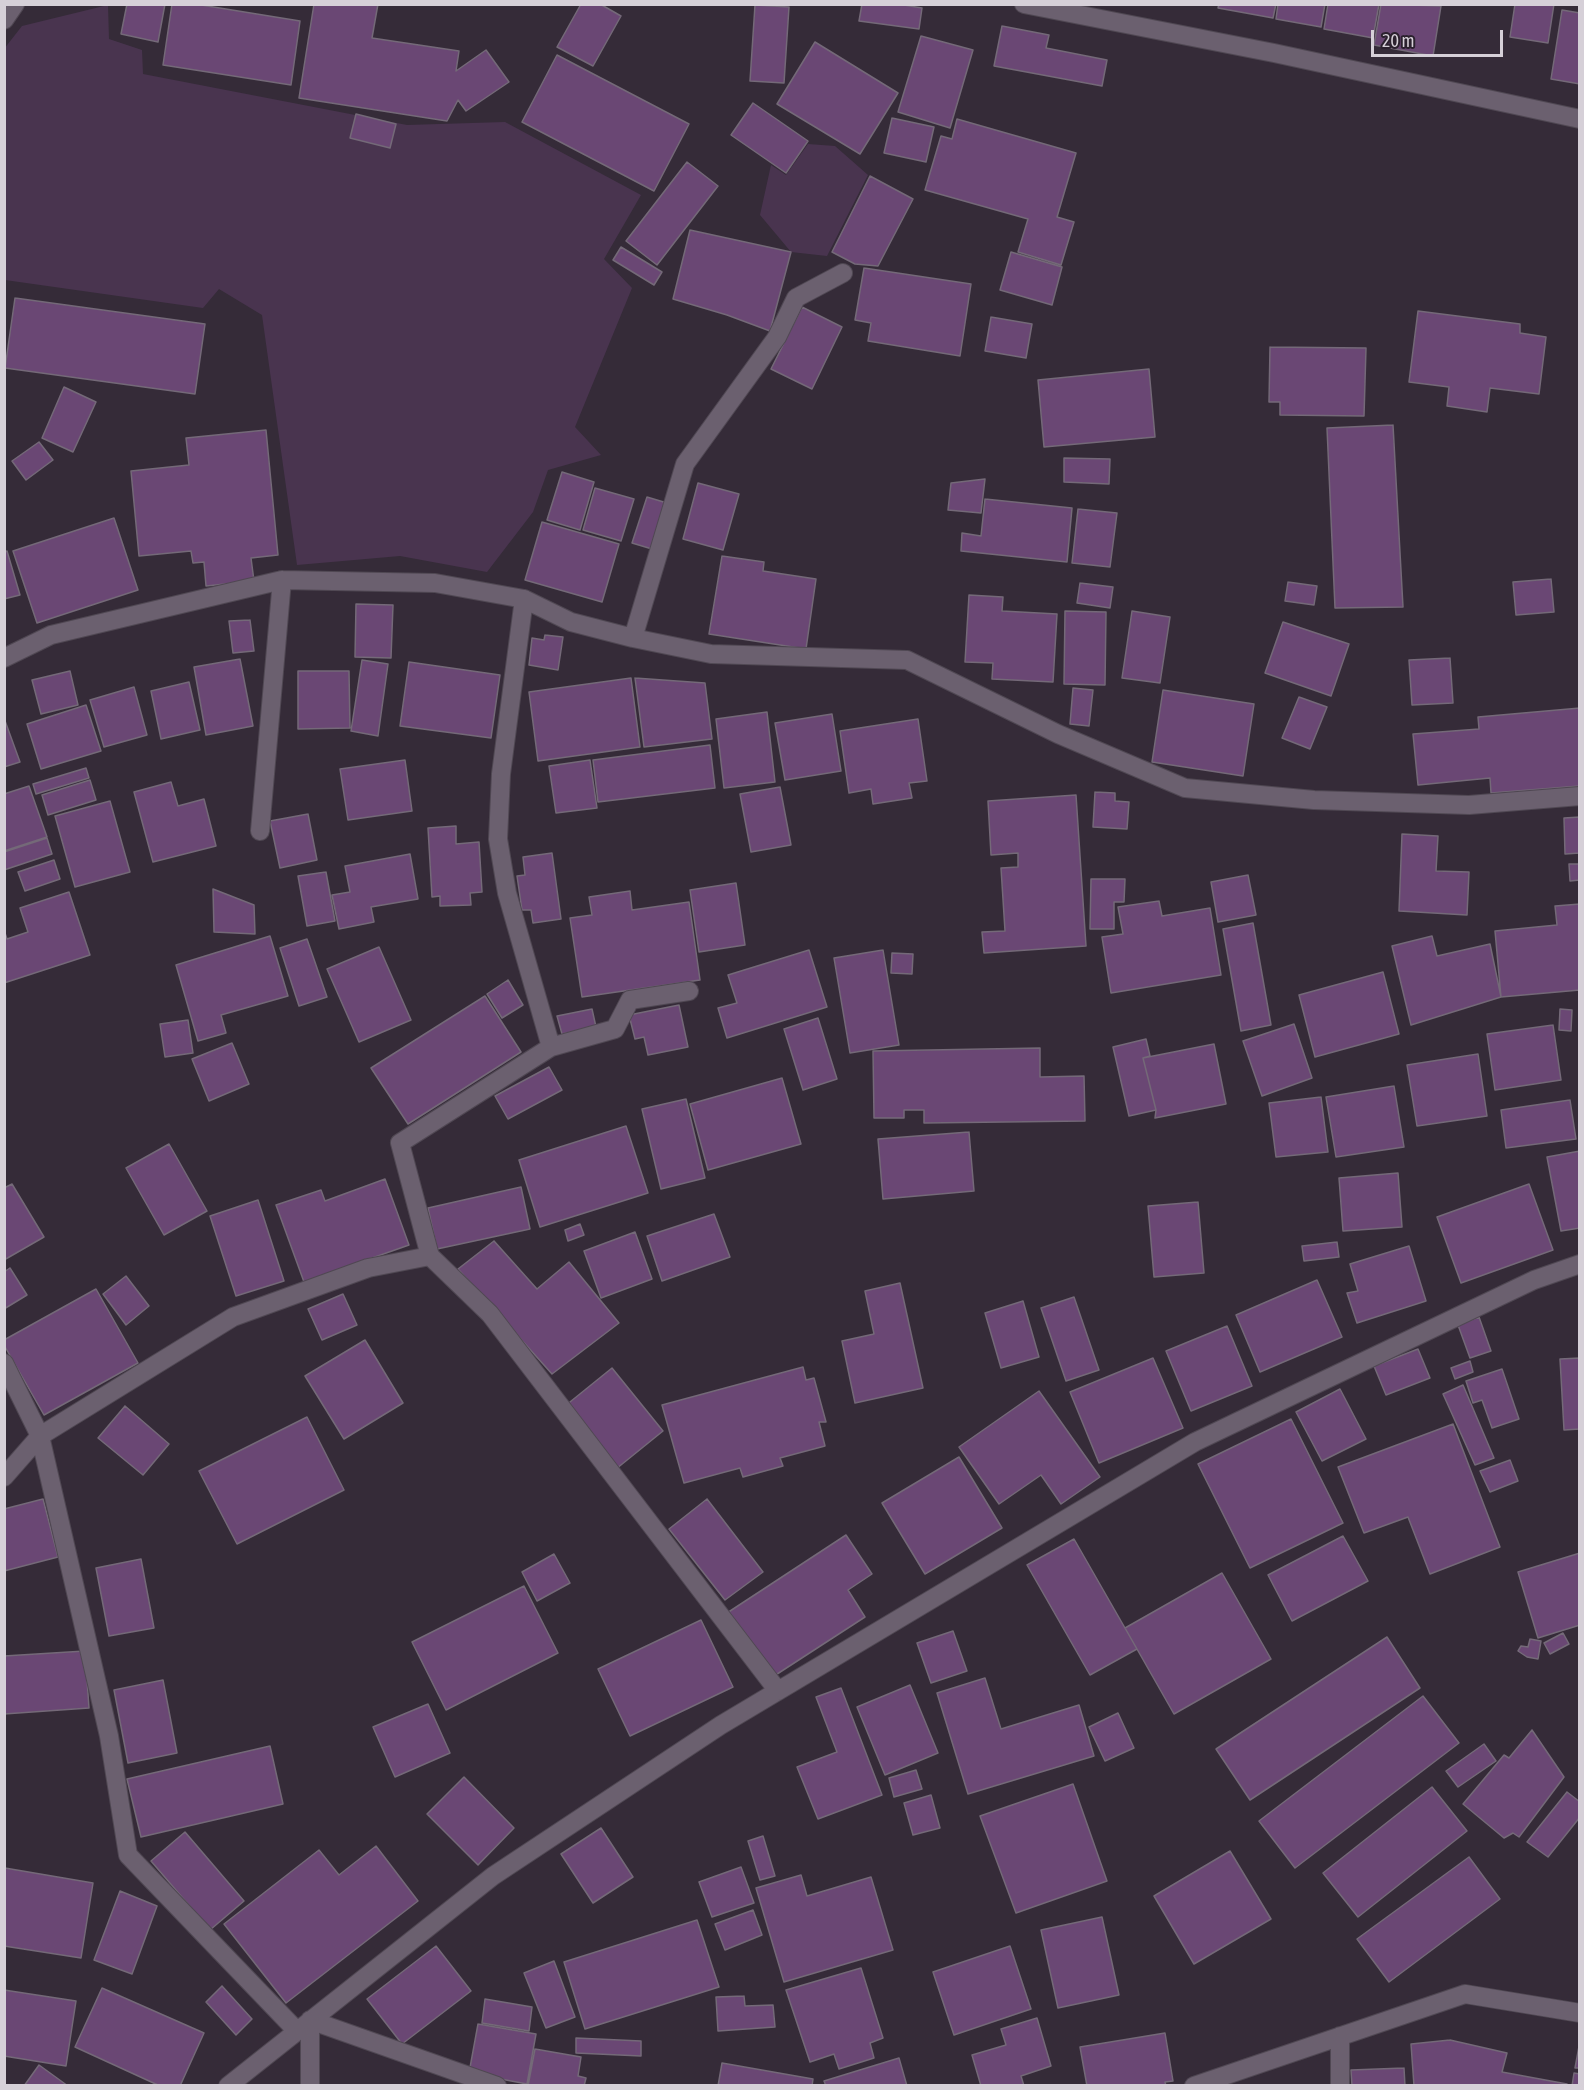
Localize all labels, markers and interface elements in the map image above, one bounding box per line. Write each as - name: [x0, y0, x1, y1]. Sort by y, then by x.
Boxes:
- scale bar: [1374, 18, 1506, 56]
- text: 20 m: [1382, 30, 1414, 51]

